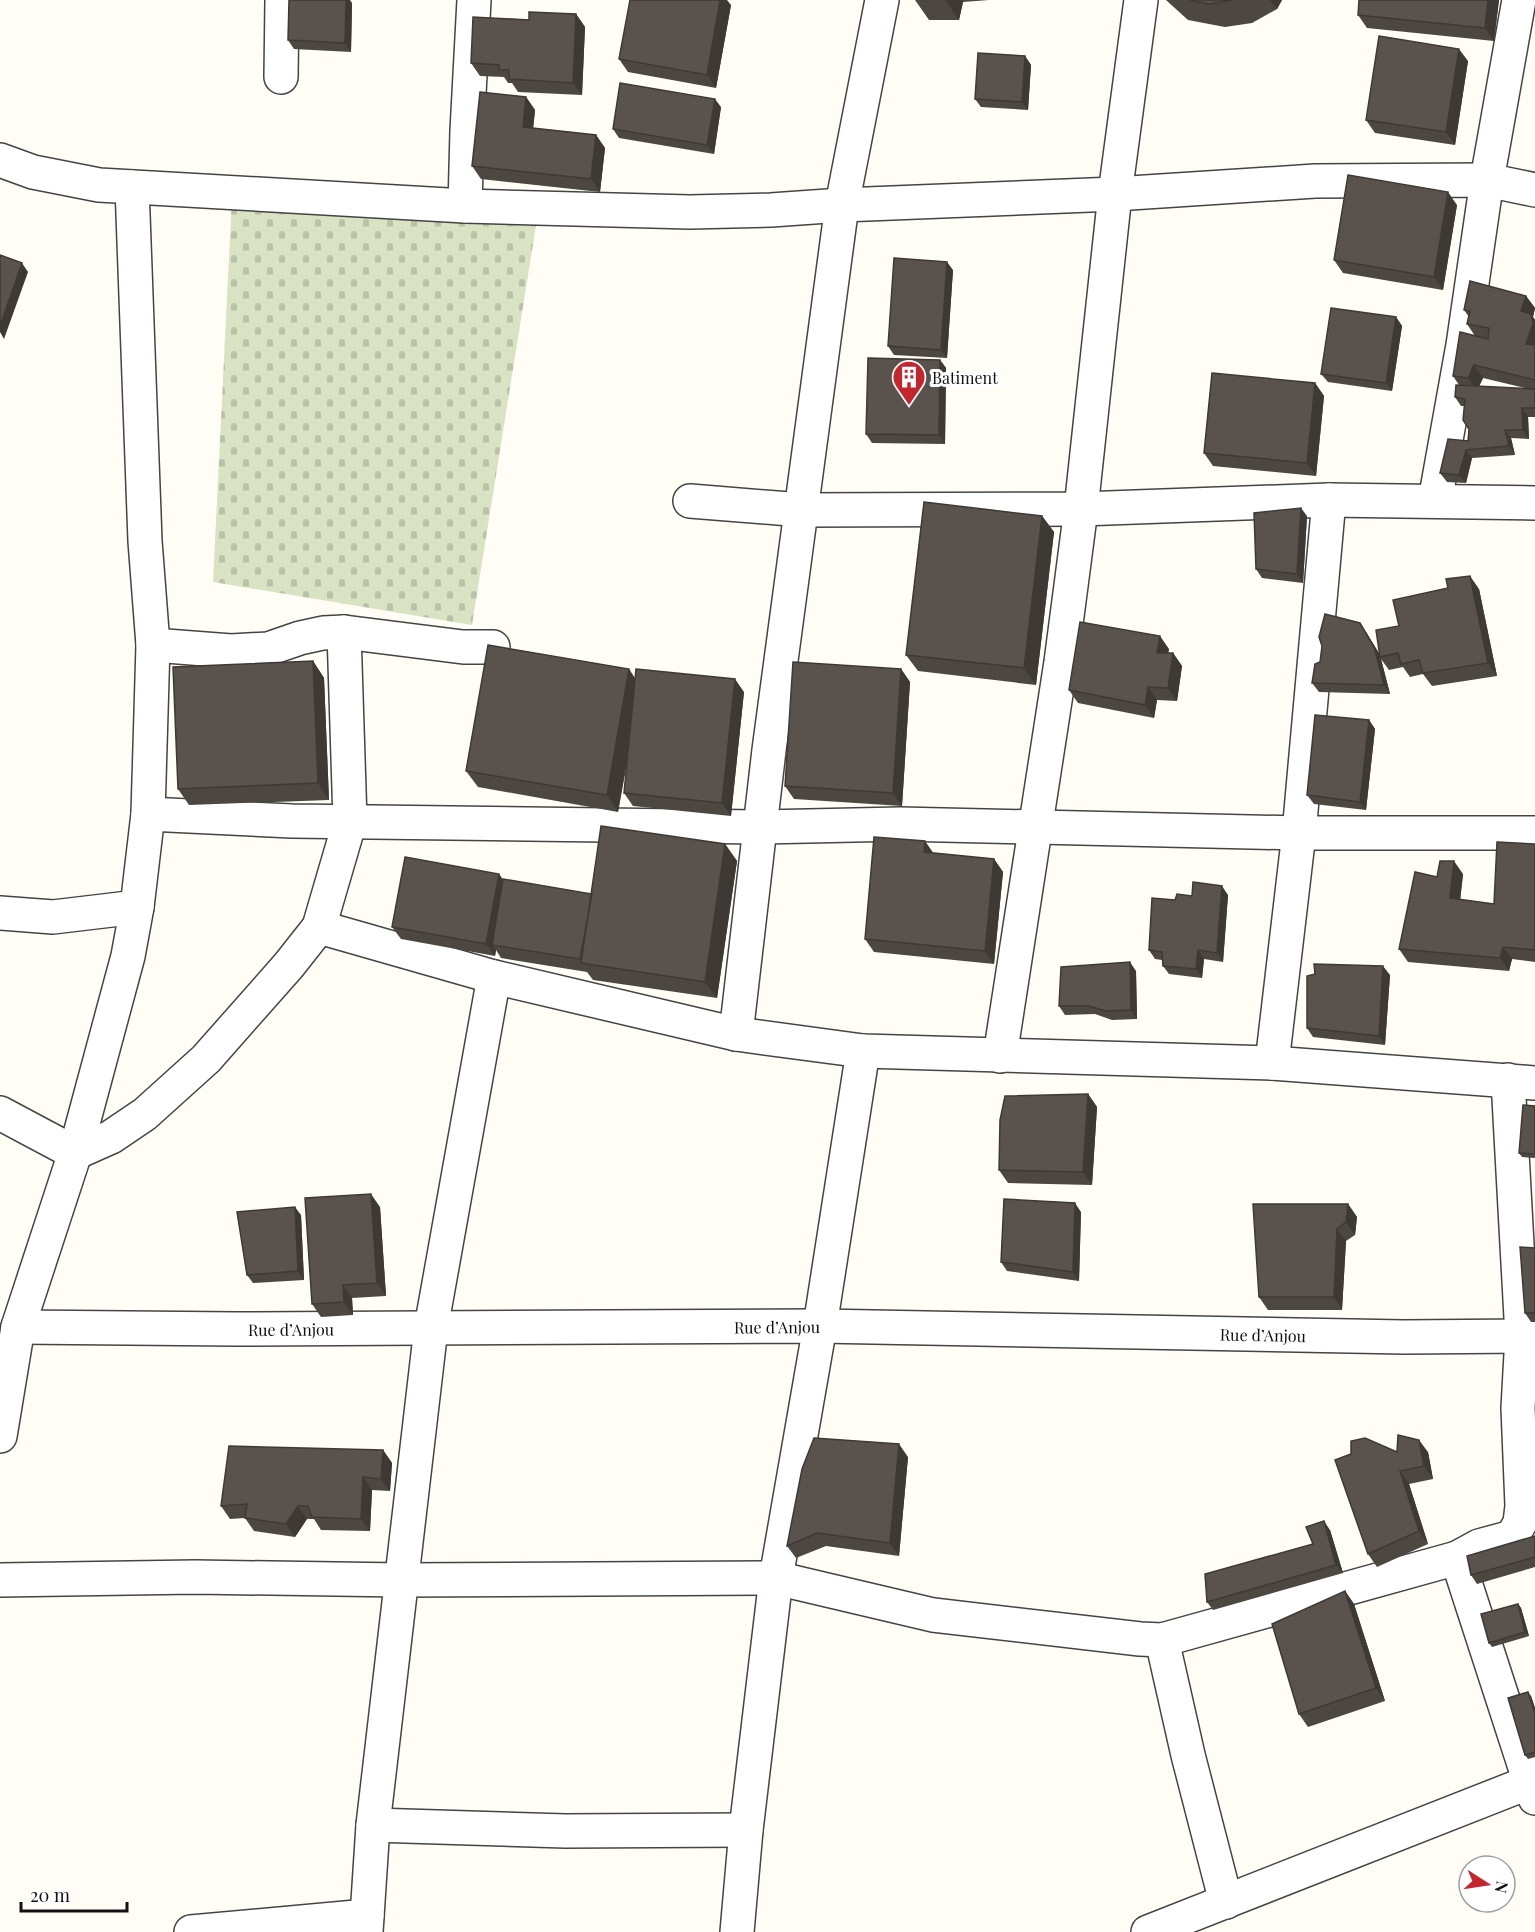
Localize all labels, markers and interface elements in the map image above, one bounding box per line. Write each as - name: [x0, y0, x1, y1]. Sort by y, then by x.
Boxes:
- building icon: Batiment: [891, 359, 927, 406]
- place label: Batiment: [932, 367, 998, 388]
- street label: Rue d’Anjou: [734, 1316, 820, 1337]
- street label: Rue d’Anjou: [248, 1318, 334, 1339]
- street label: Rue d’Anjou: [1220, 1323, 1306, 1346]
- north arrow: [1457, 1854, 1517, 1914]
- scale bar: [21, 1875, 128, 1913]
- text: N: [1491, 1879, 1514, 1895]
- text: 20 m: [30, 1883, 70, 1907]

